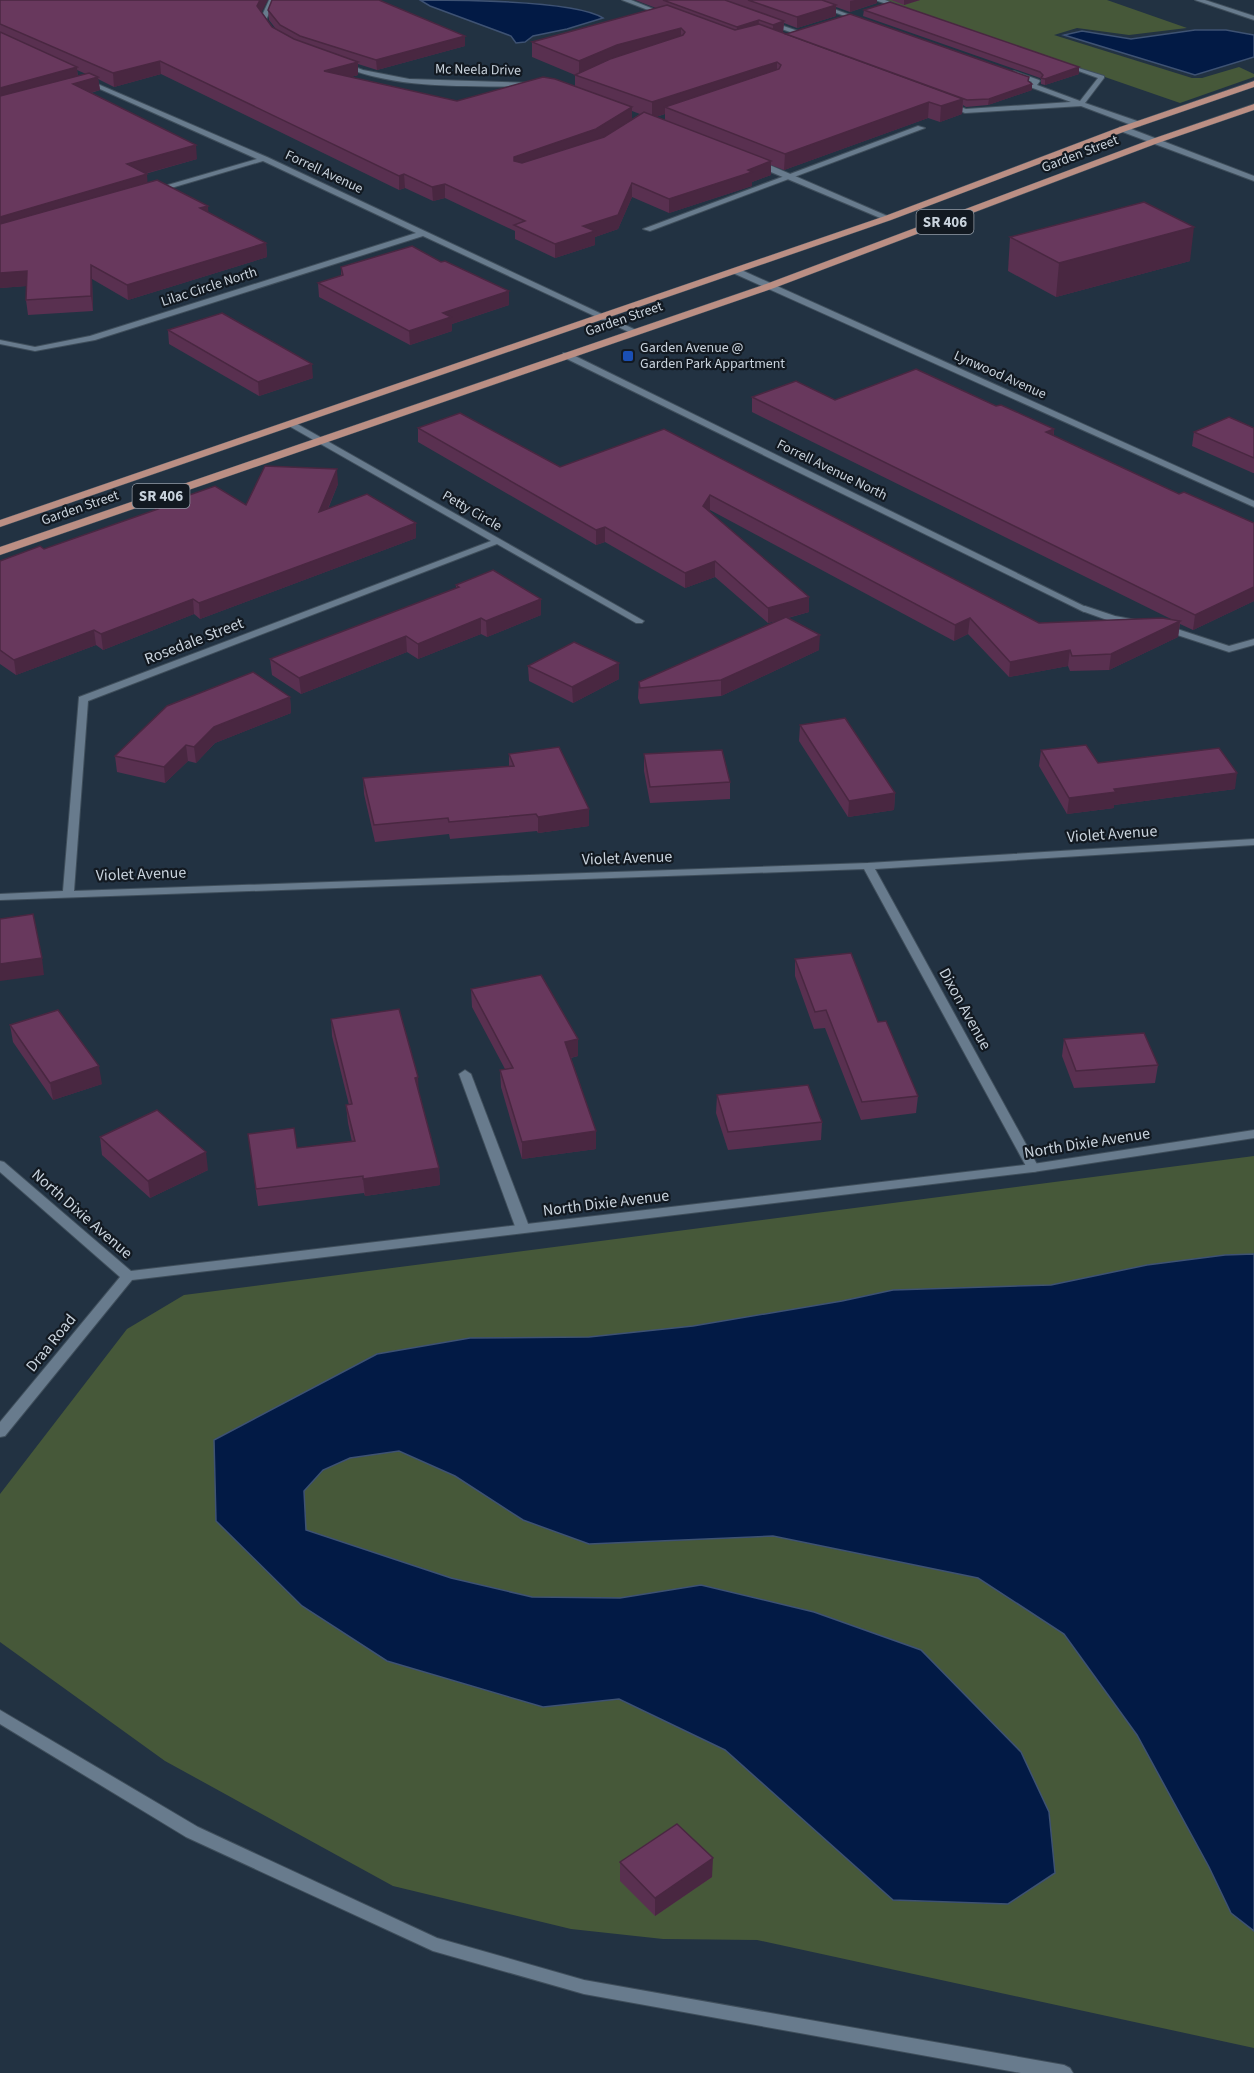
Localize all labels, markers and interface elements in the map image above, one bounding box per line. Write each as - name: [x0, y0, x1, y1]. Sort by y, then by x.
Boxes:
- street label: Mc Neela Drive: [435, 59, 521, 81]
- street label: Garden Street: [1039, 130, 1121, 178]
- street label: Forrell Avenue: [282, 145, 366, 199]
- road number: SR 406: [916, 210, 974, 234]
- street label: Lilac Circle North: [158, 262, 260, 312]
- street label: Garden Street: [583, 296, 666, 342]
- place label: Garden Avenue @ Garden Park Appartment: [640, 338, 785, 374]
- street label: Lynwood Avenue: [951, 346, 1050, 404]
- marker: Garden Avenue @ Garden Park Appartment: [621, 349, 635, 363]
- street label: Forrell Avenue North: [773, 435, 891, 505]
- road number: SR 406: [132, 484, 190, 508]
- street label: Garden Street: [39, 485, 122, 531]
- street label: Petty Circle: [438, 486, 506, 536]
- street label: Rosedale Street: [141, 612, 247, 670]
- street label: Violet Avenue: [1066, 820, 1158, 848]
- street label: Violet Avenue: [581, 845, 673, 871]
- street label: Violet Avenue: [95, 861, 187, 887]
- street label: Dixon Avenue: [933, 964, 997, 1054]
- street label: North Dixie Avenue: [1022, 1122, 1152, 1164]
- street label: North Dixie Avenue: [27, 1164, 137, 1264]
- street label: North Dixie Avenue: [542, 1184, 671, 1222]
- street label: Draa Road: [21, 1309, 81, 1377]

